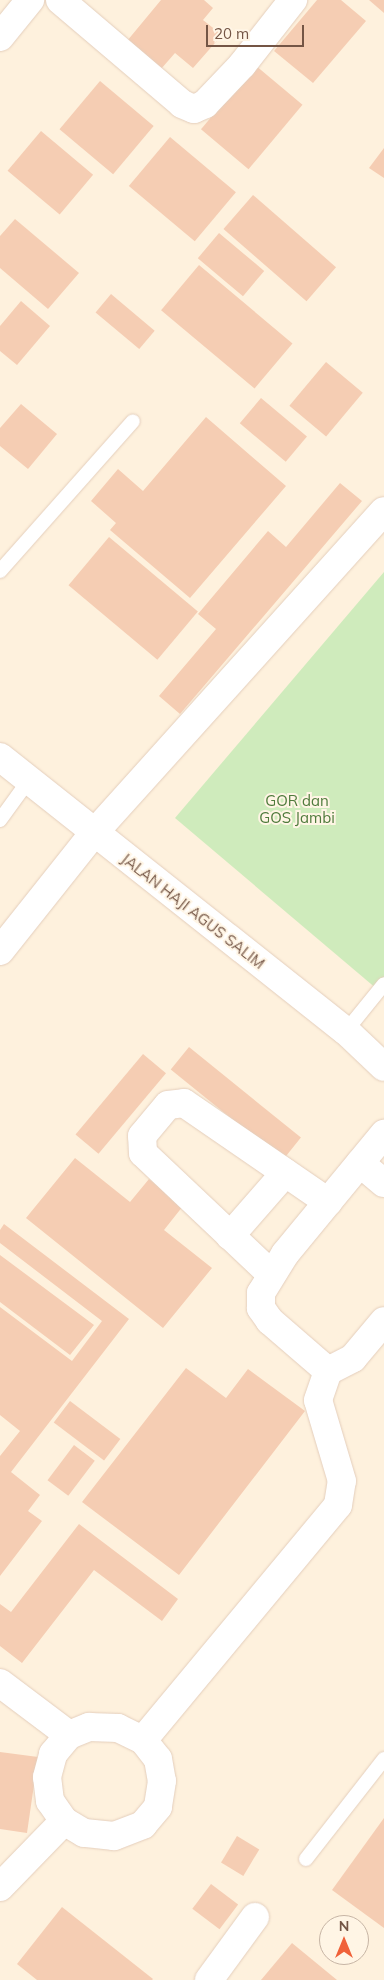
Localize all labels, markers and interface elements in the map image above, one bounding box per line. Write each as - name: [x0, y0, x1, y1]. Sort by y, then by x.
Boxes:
- scale bar: [209, 15, 306, 47]
- text: 20 m: [214, 24, 249, 43]
- park label: GOR dan GOS Jambi: [259, 791, 335, 826]
- street label: JALAN HAJI AGUS SALIM: [118, 849, 268, 973]
- north arrow: [319, 1915, 369, 1965]
- text: N: [339, 1917, 349, 1935]

